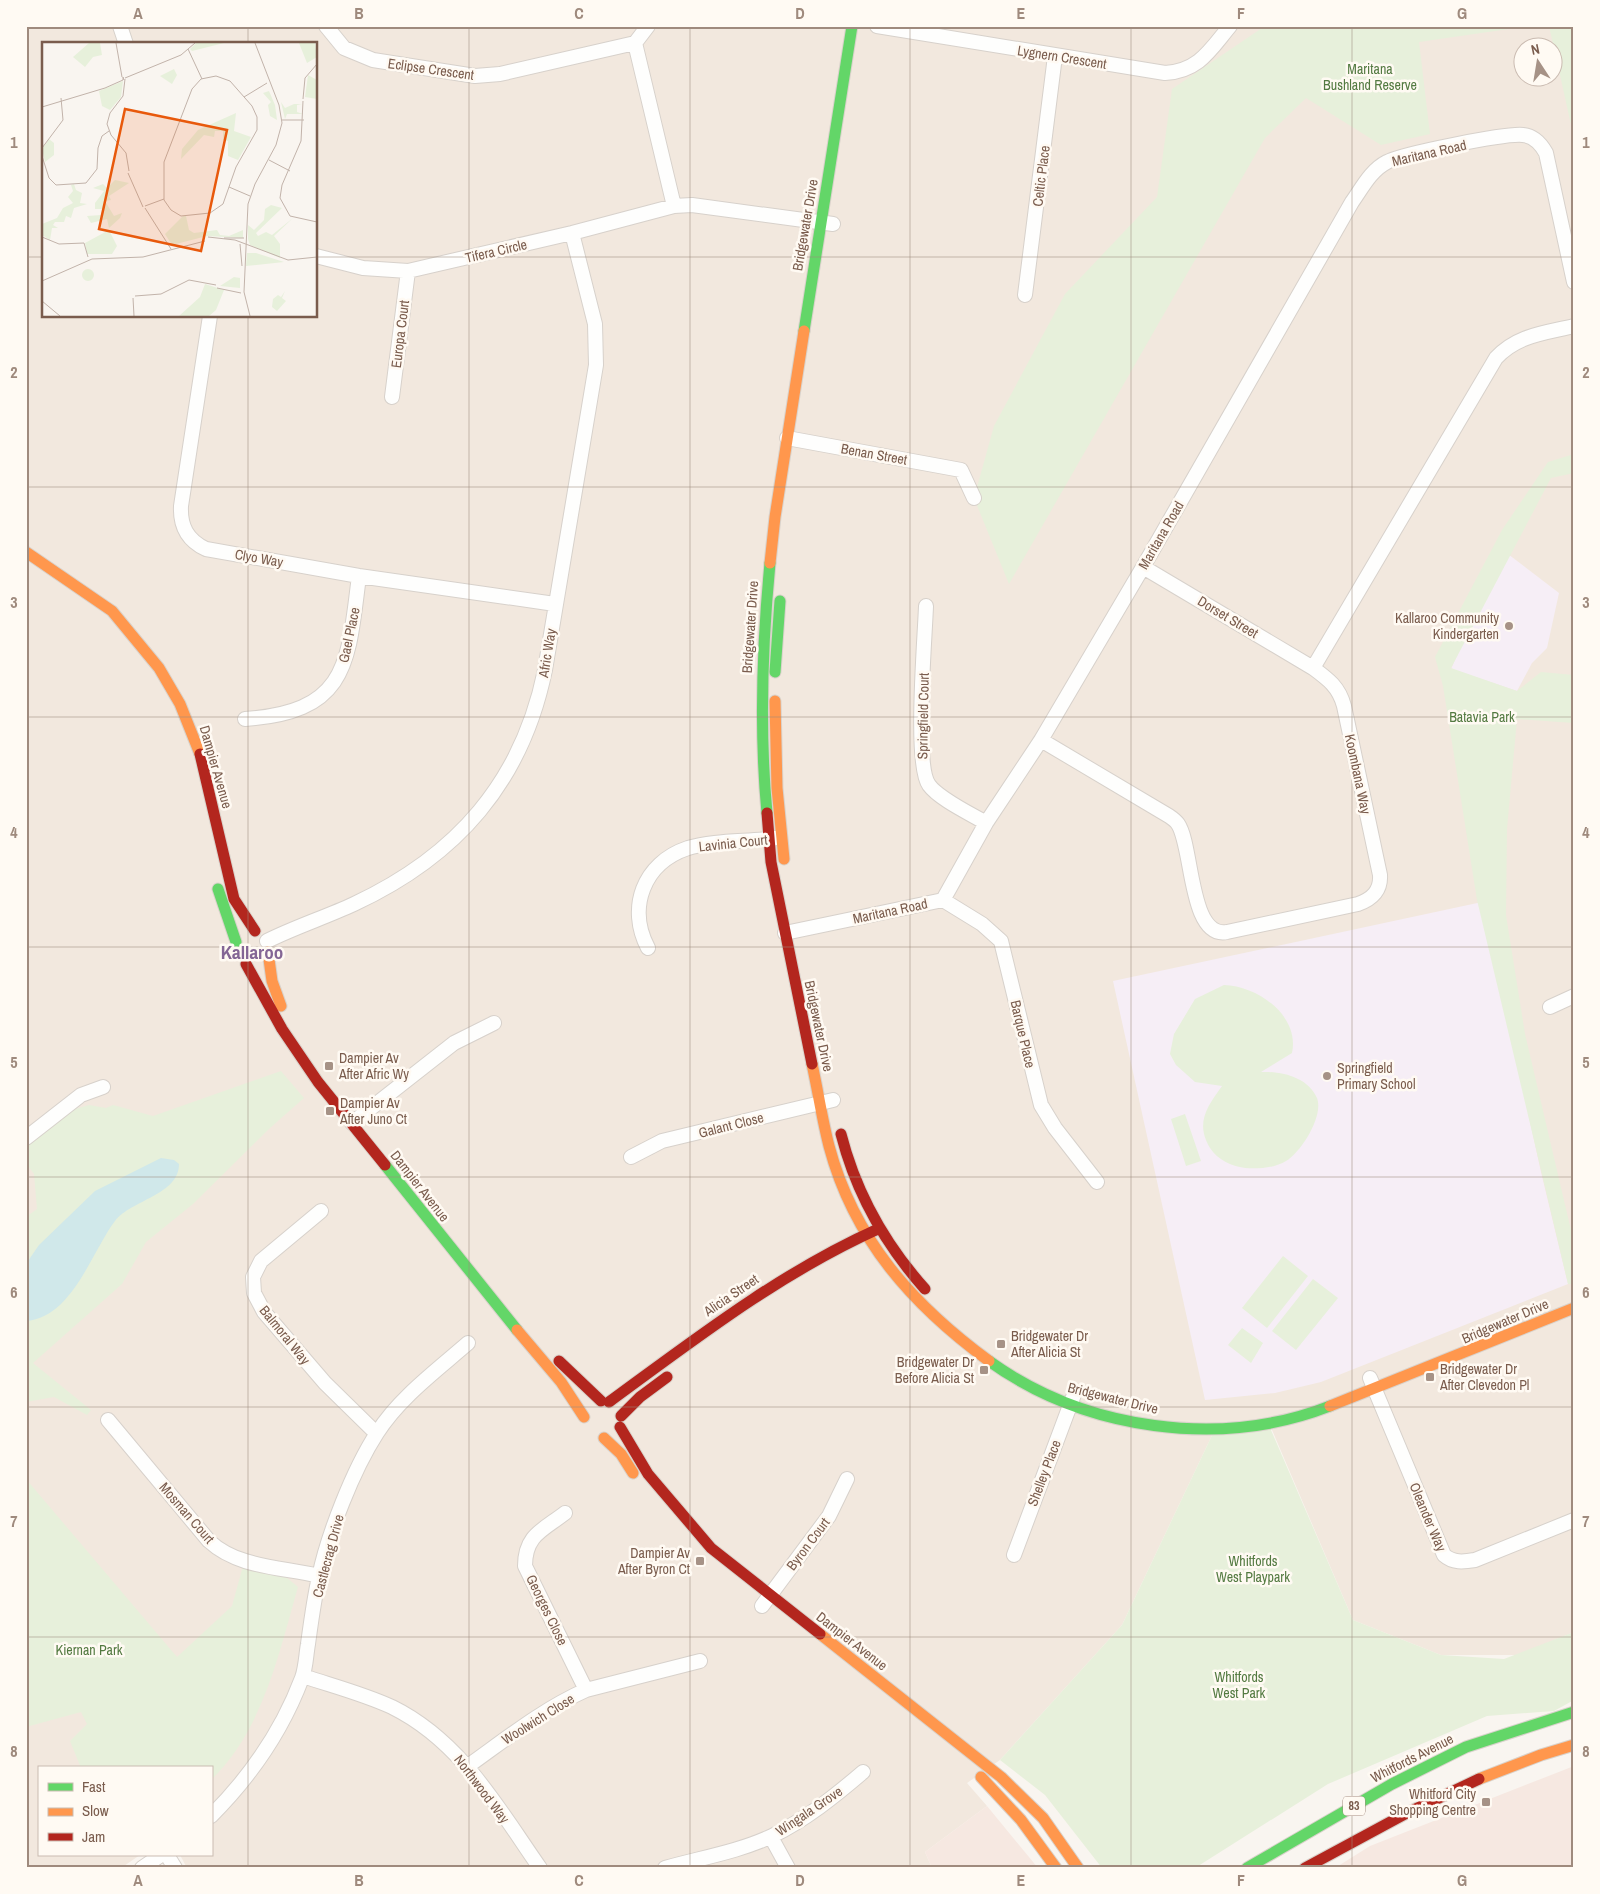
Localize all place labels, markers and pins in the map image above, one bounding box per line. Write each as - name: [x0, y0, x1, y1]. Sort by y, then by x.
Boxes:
- place label: Kallaroo Community Kindergarten: [1395, 609, 1499, 643]
- marker: Kallaroo Community Kindergarten: [1503, 620, 1515, 632]
- place label: Dampier Av After Afric Wy: [338, 1049, 409, 1083]
- place label: Springfield Primary School: [1337, 1059, 1415, 1093]
- marker: Dampier Av After Afric Wy: [323, 1060, 335, 1072]
- marker: Springfield Primary School: [1321, 1070, 1333, 1082]
- place label: Dampier Av After Juno Ct: [339, 1094, 407, 1128]
- marker: Dampier Av After Juno Ct: [324, 1105, 336, 1117]
- place label: Bridgewater Dr After Alicia St: [1010, 1327, 1088, 1361]
- marker: Bridgewater Dr After Alicia St: [995, 1338, 1007, 1350]
- place label: Bridgewater Dr Before Alicia St: [895, 1353, 974, 1387]
- place label: Bridgewater Dr After Clevedon Pl: [1439, 1360, 1529, 1394]
- marker: Bridgewater Dr Before Alicia St: [978, 1364, 990, 1376]
- marker: Bridgewater Dr After Clevedon Pl: [1424, 1371, 1436, 1383]
- place label: Dampier Av After Byron Ct: [617, 1544, 690, 1578]
- marker: Dampier Av After Byron Ct: [694, 1555, 706, 1567]
- place label: Whitford City Shopping Centre: [1389, 1785, 1476, 1819]
- marker: Whitford City Shopping Centre: [1480, 1796, 1492, 1808]

